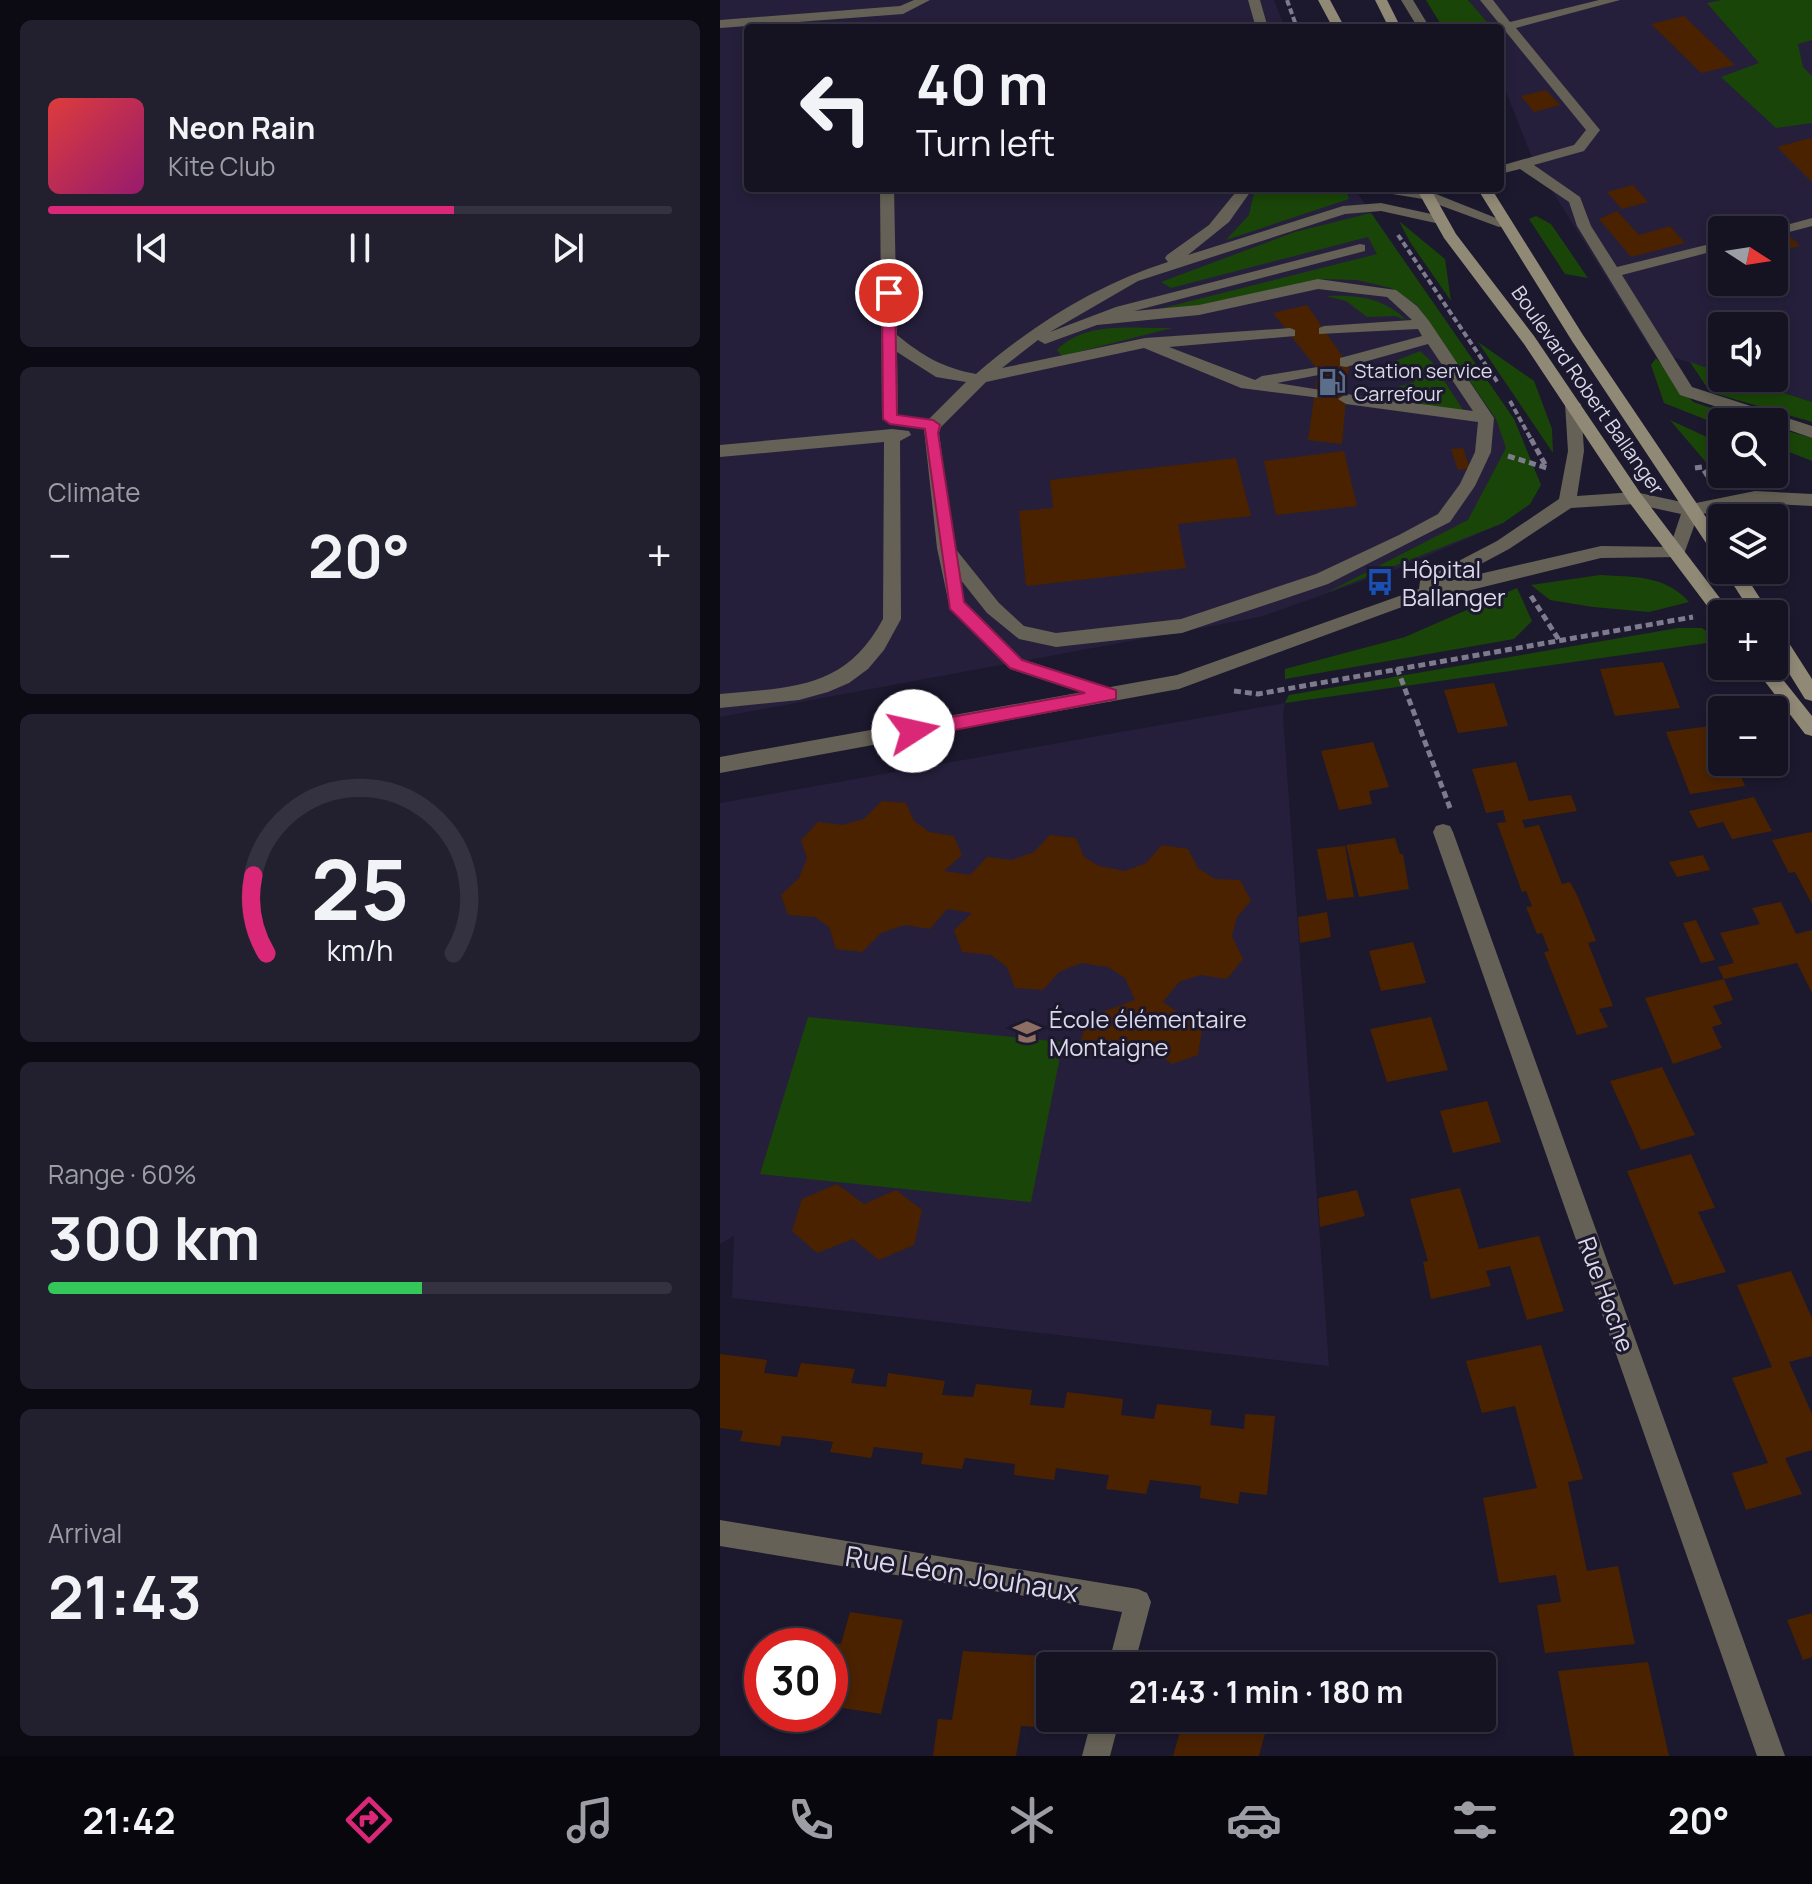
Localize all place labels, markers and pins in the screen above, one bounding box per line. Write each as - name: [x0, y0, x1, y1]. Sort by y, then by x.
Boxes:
- pin: [855, 259, 923, 327]
- place label: Station service Carrefour: [1354, 357, 1493, 407]
- fuel station icon: Station service Carrefour: [1317, 367, 1347, 397]
- place label: Hôpital Ballanger: [1402, 552, 1506, 613]
- bus stop icon: Hôpital Ballanger: [1365, 567, 1395, 597]
- place label: École élémentaire Montaigne: [1049, 1002, 1247, 1063]
- school or university icon: École élémentaire Montaigne: [1012, 1017, 1042, 1047]

